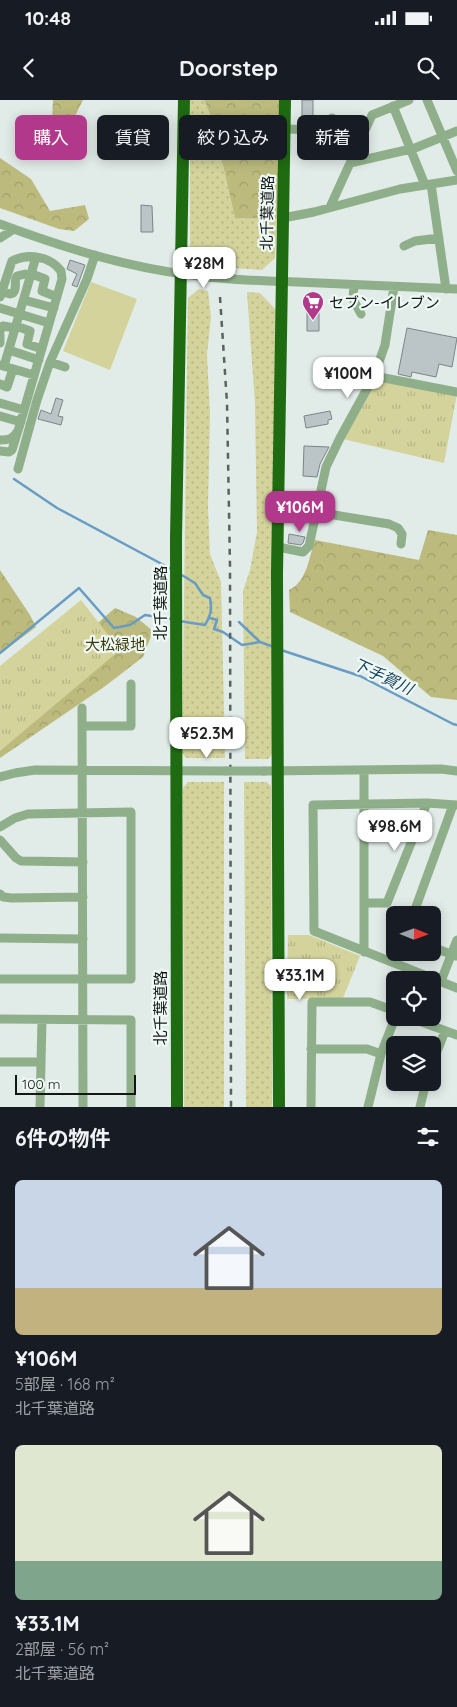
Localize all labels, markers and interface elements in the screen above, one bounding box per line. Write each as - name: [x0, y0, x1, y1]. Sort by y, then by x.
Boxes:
- text: 10:48: [25, 6, 71, 30]
- icon: back: [15, 54, 43, 82]
- text: Doorstep: [179, 54, 278, 82]
- icon: search: [414, 54, 442, 82]
- chip: 購入: [15, 115, 87, 160]
- chip: 賃貸: [97, 115, 169, 160]
- chip: 絞り込み: [179, 115, 287, 160]
- chip: 新着: [297, 115, 369, 160]
- street label: 北千葉道路: [257, 175, 277, 251]
- pin: ¥28M: [174, 246, 234, 289]
- text: ¥28M: [184, 253, 224, 273]
- supermarket icon: セブン-イレブン: [301, 290, 325, 321]
- place label: セブン-イレブン: [329, 293, 440, 312]
- pin: ¥100M: [313, 356, 383, 399]
- text: ¥100M: [324, 363, 372, 383]
- pin: ¥106M: [265, 490, 335, 533]
- text: ¥106M: [276, 497, 324, 517]
- street label: 北千葉道路: [151, 565, 170, 641]
- park label: 大松緑地: [85, 635, 145, 654]
- water label: 下手賀川: [350, 653, 418, 699]
- pin: ¥52.3M: [166, 716, 248, 759]
- text: ¥52.3M: [180, 723, 234, 743]
- pin: ¥98.6M: [354, 810, 436, 852]
- text: ¥98.6M: [368, 816, 422, 836]
- north arrow: [386, 906, 441, 961]
- map controls: [386, 906, 441, 1091]
- pin: ¥33.1M: [259, 958, 341, 1001]
- text: ¥33.1M: [275, 965, 325, 985]
- street label: 北千葉道路: [151, 970, 170, 1046]
- button: locate: [386, 971, 441, 1026]
- button: layers: [386, 1036, 441, 1091]
- scale bar: [15, 1072, 136, 1095]
- text: 100 m: [22, 1075, 60, 1093]
- icon: filters: [414, 1123, 442, 1151]
- text: 6件の物件: [15, 1125, 111, 1151]
- icon: home: [184, 1213, 274, 1303]
- text: ¥106M: [15, 1345, 77, 1371]
- text: 5部屋 · 168 m²: [15, 1374, 115, 1394]
- text: 北千葉道路: [15, 1398, 95, 1418]
- icon: home: [184, 1478, 274, 1568]
- text: ¥33.1M: [15, 1610, 80, 1636]
- text: 2部屋 · 56 m²: [15, 1639, 109, 1659]
- text: 北千葉道路: [15, 1663, 95, 1683]

